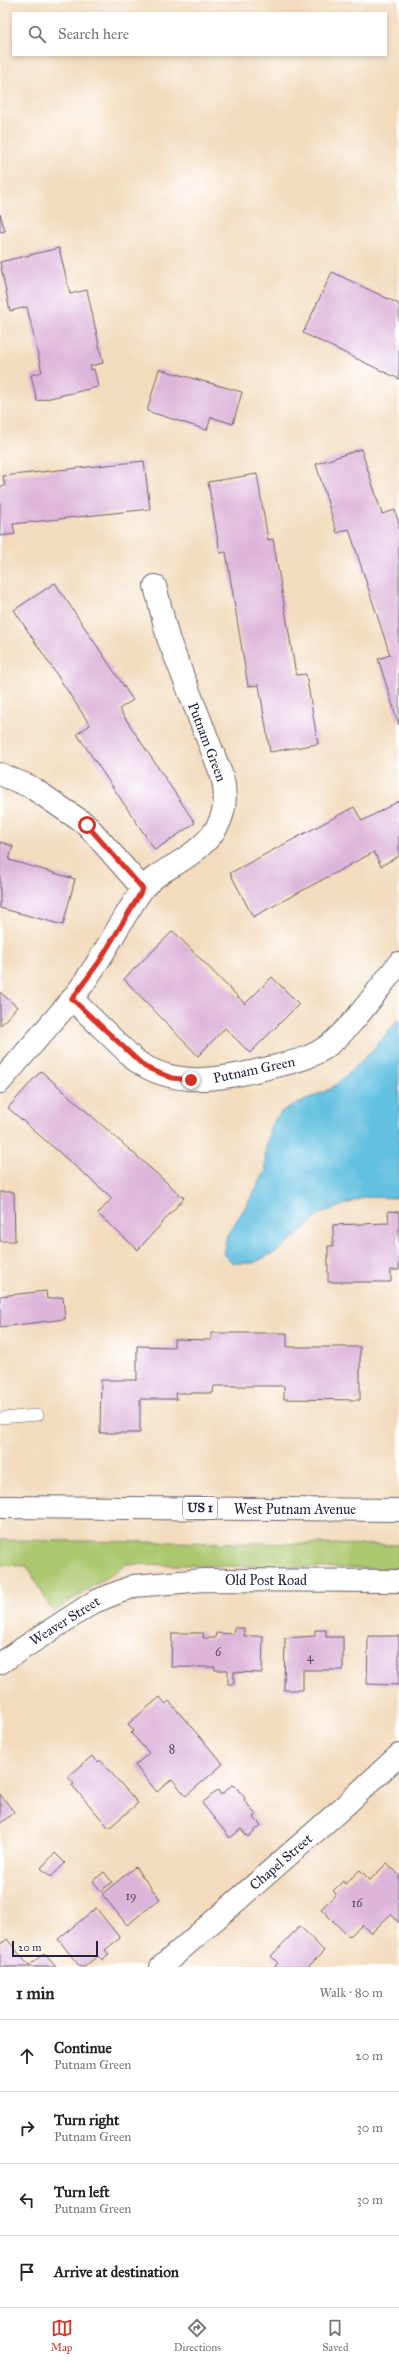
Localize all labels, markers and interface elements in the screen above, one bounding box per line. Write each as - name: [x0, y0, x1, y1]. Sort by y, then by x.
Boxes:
- search box: [12, 12, 387, 56]
- icon: search: [26, 23, 48, 45]
- text: Search here: [58, 25, 129, 43]
- street label: Putnam Green: [184, 700, 230, 784]
- route start: [78, 816, 96, 834]
- street label: Putnam Green: [211, 1053, 297, 1087]
- route end: [182, 1071, 200, 1089]
- road number: US 1: [183, 1497, 217, 1519]
- street label: West Putnam Avenue: [234, 1501, 356, 1518]
- street label: Old Post Road: [225, 1572, 307, 1589]
- street label: Weaver Street: [27, 1593, 103, 1649]
- house number: 6: [215, 1645, 222, 1659]
- house number: 4: [307, 1650, 314, 1664]
- house number: 8: [169, 1742, 175, 1756]
- street label: Chapel Street: [246, 1830, 316, 1894]
- house number: 19: [125, 1889, 137, 1903]
- house number: 16: [352, 1896, 363, 1910]
- scale bar: [12, 1939, 98, 1958]
- text: 20 m: [18, 1941, 41, 1954]
- text: 1 min: [16, 1983, 55, 2004]
- text: Walk · 80 m: [320, 1985, 383, 2001]
- text: Continue: [54, 2039, 112, 2057]
- icon: ahead: [16, 2045, 38, 2067]
- text: 20 m: [355, 2048, 383, 2064]
- text: Putnam Green: [54, 2057, 131, 2073]
- text: Turn right: [54, 2111, 119, 2129]
- icon: right: [16, 2117, 38, 2139]
- text: 30 m: [357, 2120, 383, 2136]
- text: Putnam Green: [54, 2129, 131, 2145]
- text: Turn left: [54, 2183, 110, 2201]
- icon: left: [16, 2189, 38, 2211]
- text: 30 m: [357, 2192, 383, 2208]
- text: Putnam Green: [54, 2201, 131, 2217]
- icon: arrive: [16, 2261, 38, 2283]
- text: Arrive at destination: [54, 2263, 179, 2281]
- tab: Map: [51, 2317, 73, 2354]
- tab: Directions: [174, 2317, 221, 2354]
- tab: Saved: [322, 2317, 348, 2354]

